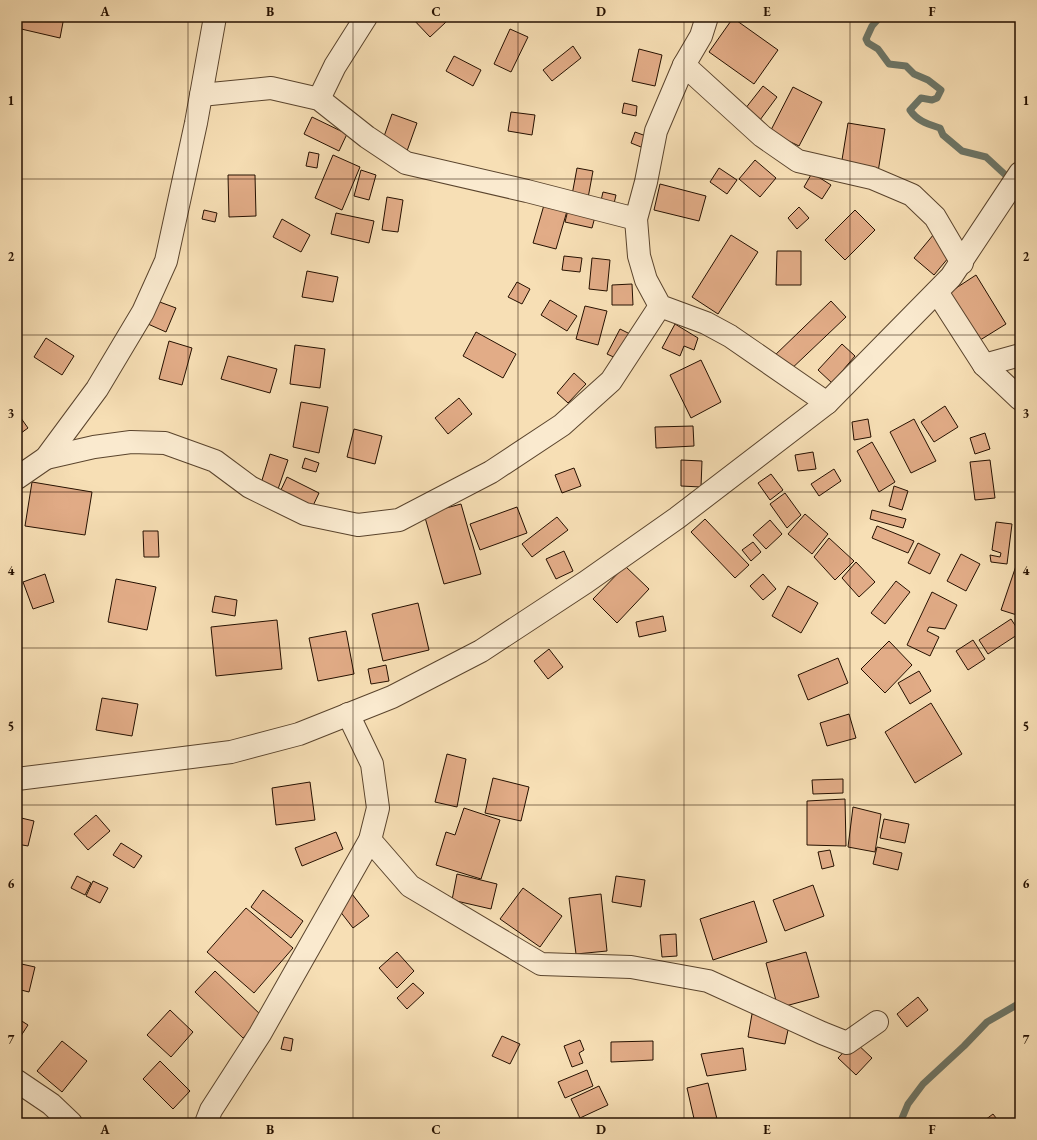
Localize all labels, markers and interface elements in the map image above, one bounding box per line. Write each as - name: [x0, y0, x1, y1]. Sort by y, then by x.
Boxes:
- text: A: [99, 3, 110, 20]
- text: B: [266, 3, 274, 20]
- text: C: [431, 3, 441, 20]
- text: D: [596, 3, 606, 20]
- text: E: [763, 3, 771, 20]
- text: F: [928, 3, 936, 20]
- text: 1: [8, 92, 15, 109]
- text: 1: [1023, 92, 1030, 109]
- text: 2: [8, 248, 15, 265]
- text: 2: [1023, 248, 1030, 265]
- text: 3: [8, 405, 15, 422]
- text: 3: [1023, 405, 1030, 422]
- text: 4: [8, 562, 15, 579]
- text: 4: [1023, 562, 1030, 579]
- text: 5: [8, 718, 14, 735]
- text: 5: [1023, 718, 1029, 735]
- text: 6: [8, 875, 15, 892]
- text: 6: [1023, 875, 1030, 892]
- text: 7: [8, 1031, 15, 1048]
- text: 7: [1023, 1031, 1030, 1048]
- text: A: [99, 1121, 110, 1138]
- text: B: [266, 1121, 274, 1138]
- text: C: [431, 1121, 441, 1138]
- text: D: [596, 1121, 606, 1138]
- text: E: [763, 1121, 771, 1138]
- text: F: [928, 1121, 936, 1138]

